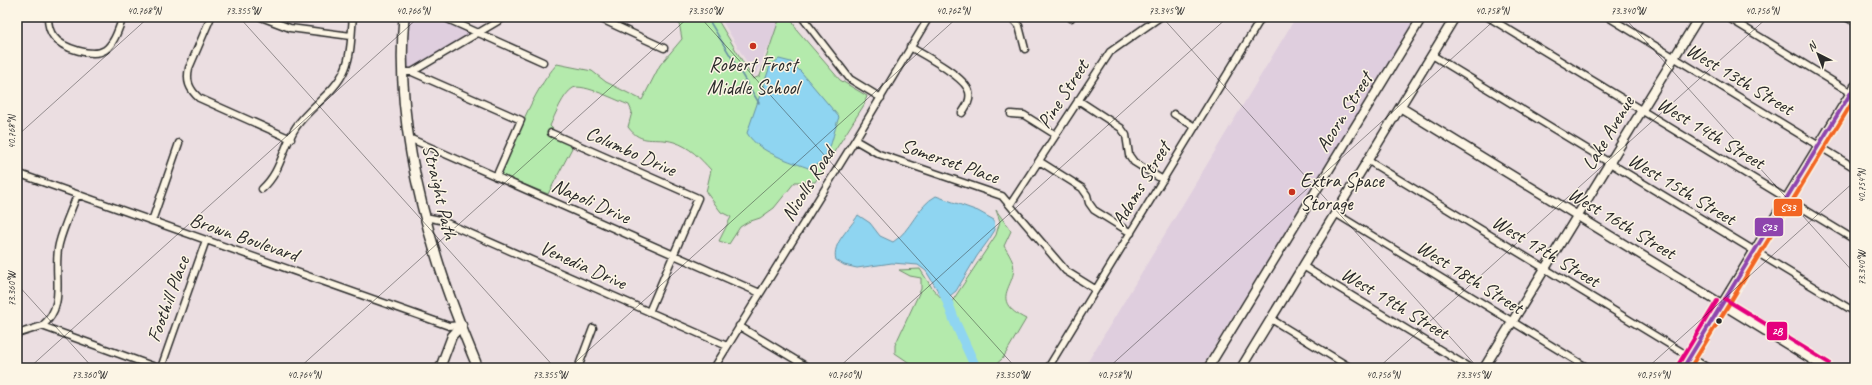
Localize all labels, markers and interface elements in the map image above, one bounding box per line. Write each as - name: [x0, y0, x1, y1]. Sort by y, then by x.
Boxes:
- text: 40.768°N: [127, 4, 163, 17]
- text: 73.355°W: [226, 4, 262, 17]
- text: 40.766°N: [396, 4, 432, 17]
- text: 73.350°W: [688, 4, 724, 17]
- text: 40.762°N: [936, 4, 972, 17]
- text: 73.345°W: [1149, 4, 1185, 17]
- text: 40.758°N: [1475, 4, 1511, 17]
- text: 73.340°W: [1611, 4, 1647, 17]
- text: 40.756°N: [1745, 4, 1781, 17]
- north arrow: [1798, 34, 1838, 74]
- street label: West 13th Street: [1682, 37, 1800, 122]
- text: N: [1804, 38, 1820, 54]
- marker: Robert Frost Middle School: [748, 41, 758, 51]
- place label: Robert Frost Middle School: [707, 52, 803, 100]
- street label: Pine Street: [1032, 53, 1096, 133]
- street label: Acorn Street: [1310, 65, 1380, 156]
- street label: Lake Avenue: [1576, 90, 1641, 175]
- street label: West 14th Street: [1653, 91, 1771, 176]
- text: 40.768°N: [5, 113, 18, 149]
- street label: Columbo Drive: [582, 120, 681, 183]
- street label: Somerset Place: [898, 133, 1004, 190]
- street label: Adams Street: [1106, 134, 1178, 231]
- street label: Nicolls Road: [775, 140, 842, 226]
- street label: Straight Path: [417, 142, 463, 244]
- street label: West 15th Street: [1624, 147, 1742, 232]
- text: 40.754°N: [1855, 167, 1868, 203]
- place label: Extra Space Storage: [1300, 168, 1385, 216]
- street label: Napoli Drive: [548, 173, 635, 230]
- street label: West 16th Street: [1564, 181, 1682, 266]
- marker: Extra Space Storage: [1287, 187, 1297, 197]
- line badge: S33: [1773, 198, 1803, 217]
- text: S33: [1780, 200, 1797, 214]
- street label: Brown Boulevard: [186, 207, 305, 268]
- street label: West 17th Street: [1488, 209, 1606, 294]
- line badge: S23: [1754, 217, 1784, 237]
- text: S23: [1761, 220, 1778, 234]
- street label: West 18th Street: [1412, 234, 1530, 321]
- street label: Venedia Drive: [536, 235, 631, 296]
- text: 73.340°W: [1855, 249, 1868, 285]
- street label: Foothill Place: [141, 251, 196, 345]
- street label: West 19th Street: [1337, 261, 1455, 346]
- text: 73.360°W: [5, 270, 18, 306]
- unlabelled marker: [1714, 316, 1724, 326]
- line badge: 2B: [1766, 321, 1788, 341]
- text: 2B: [1772, 324, 1784, 338]
- text: 73.360°W: [72, 368, 108, 381]
- text: 40.764°N: [287, 368, 323, 381]
- text: 73.355°W: [533, 368, 569, 381]
- text: 40.760°N: [827, 368, 863, 381]
- text: 73.350°W: [995, 368, 1031, 381]
- text: 40.758°N: [1097, 368, 1133, 381]
- text: 40.756°N: [1366, 368, 1402, 381]
- text: 73.345°W: [1456, 368, 1492, 381]
- text: 40.754°N: [1636, 368, 1672, 381]

